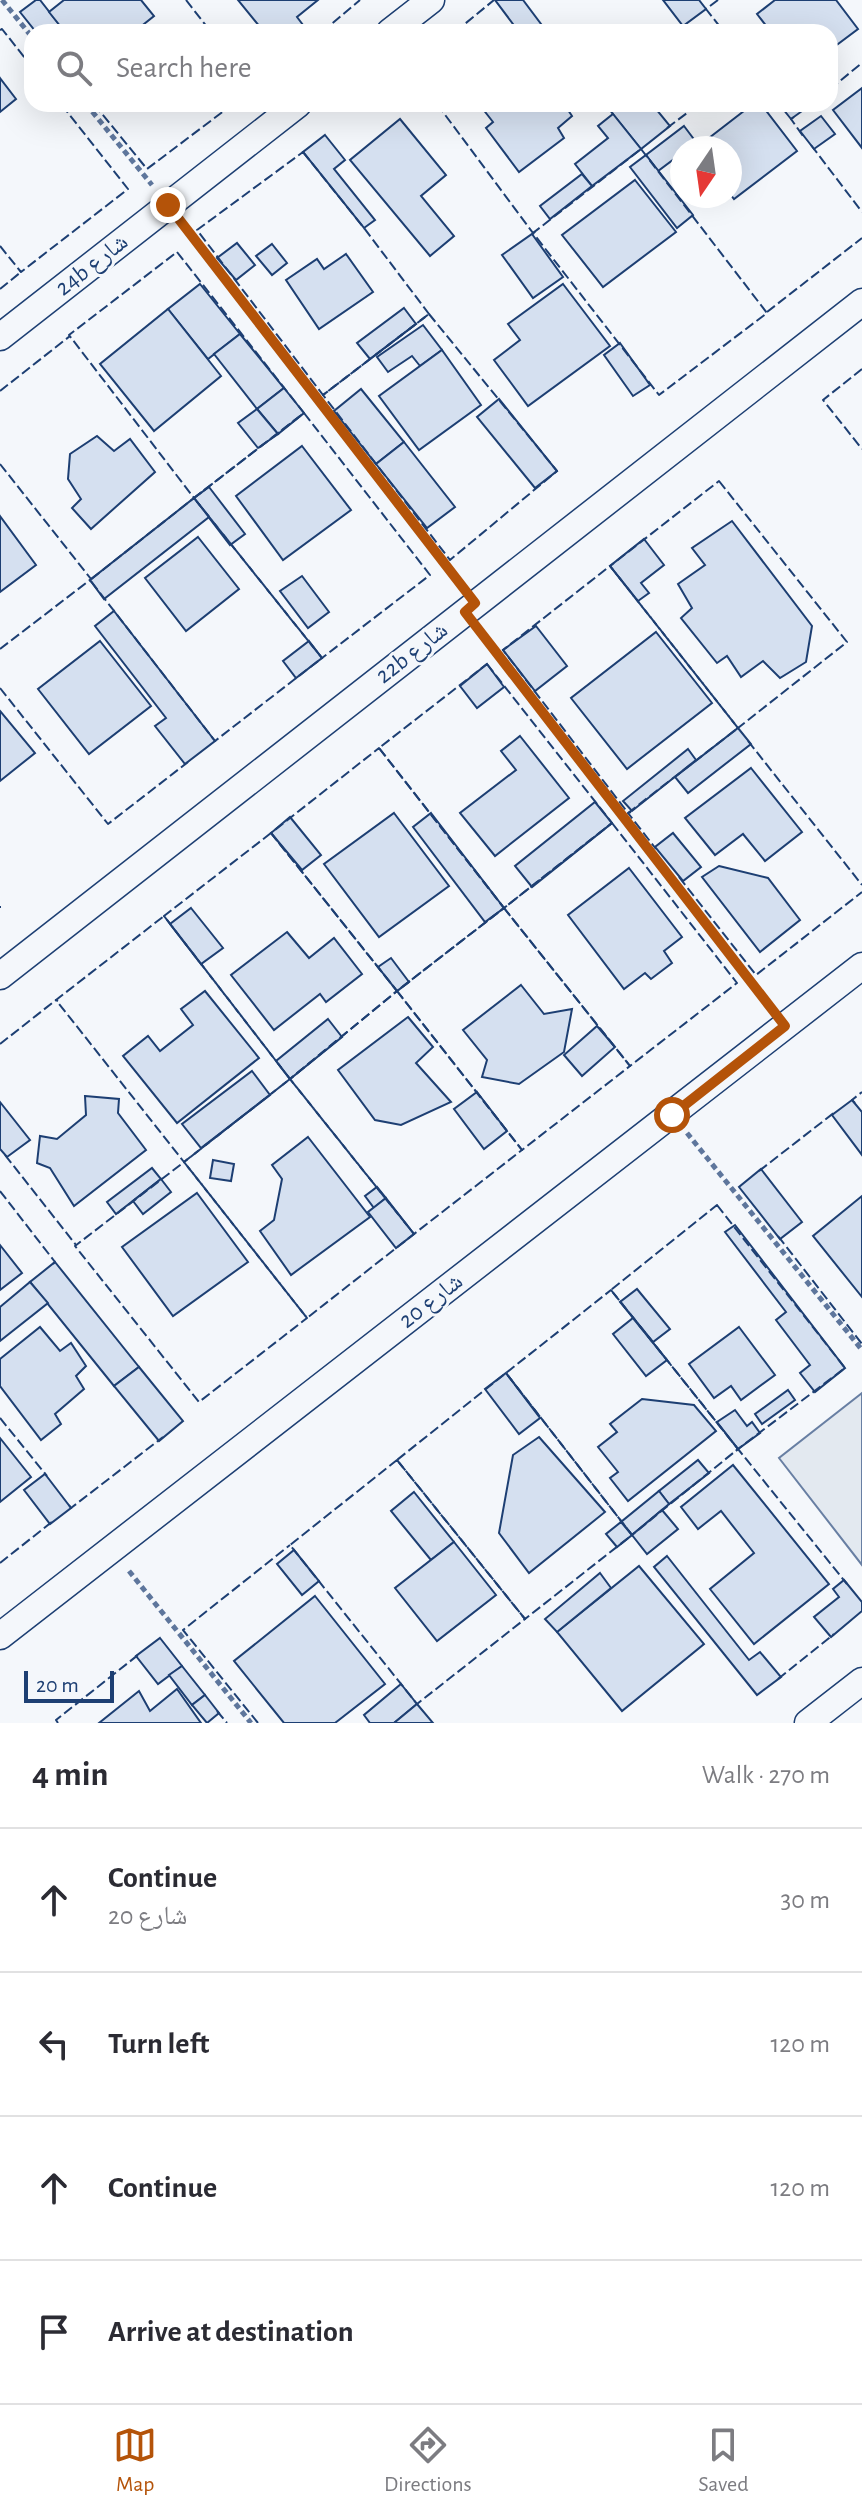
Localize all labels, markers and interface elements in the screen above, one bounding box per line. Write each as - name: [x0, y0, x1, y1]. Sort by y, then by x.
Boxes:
- search box: [24, 24, 838, 112]
- icon: search: [52, 46, 96, 90]
- text: Search here: [116, 53, 252, 83]
- north arrow: [670, 136, 742, 208]
- route end: [150, 187, 186, 223]
- street label: 24b شارع: [51, 230, 134, 302]
- street label: 22b شارع: [372, 618, 454, 690]
- route start: [654, 1097, 690, 1133]
- street label: شارع 20: [395, 1269, 468, 1335]
- scale bar: [24, 1667, 114, 1703]
- text: 20 m: [36, 1674, 79, 1696]
- text: 4 min: [32, 1758, 109, 1792]
- text: Walk · 270 m: [702, 1762, 830, 1788]
- text: Continue: [108, 1863, 217, 1893]
- icon: ahead: [32, 1878, 76, 1922]
- text: 30 m: [780, 1887, 830, 1913]
- text: شارع 20: [108, 1903, 187, 1929]
- icon: left: [32, 2022, 76, 2066]
- text: Turn left: [108, 2029, 209, 2059]
- text: 120 m: [770, 2031, 830, 2057]
- icon: ahead: [32, 2166, 76, 2210]
- text: Continue: [108, 2173, 217, 2203]
- text: 120 m: [770, 2175, 830, 2201]
- icon: arrive: [32, 2310, 76, 2354]
- text: Arrive at destination: [108, 2317, 354, 2347]
- tab: Map: [113, 2423, 157, 2497]
- tab: Directions: [384, 2423, 472, 2497]
- tab: Saved: [698, 2423, 749, 2497]

